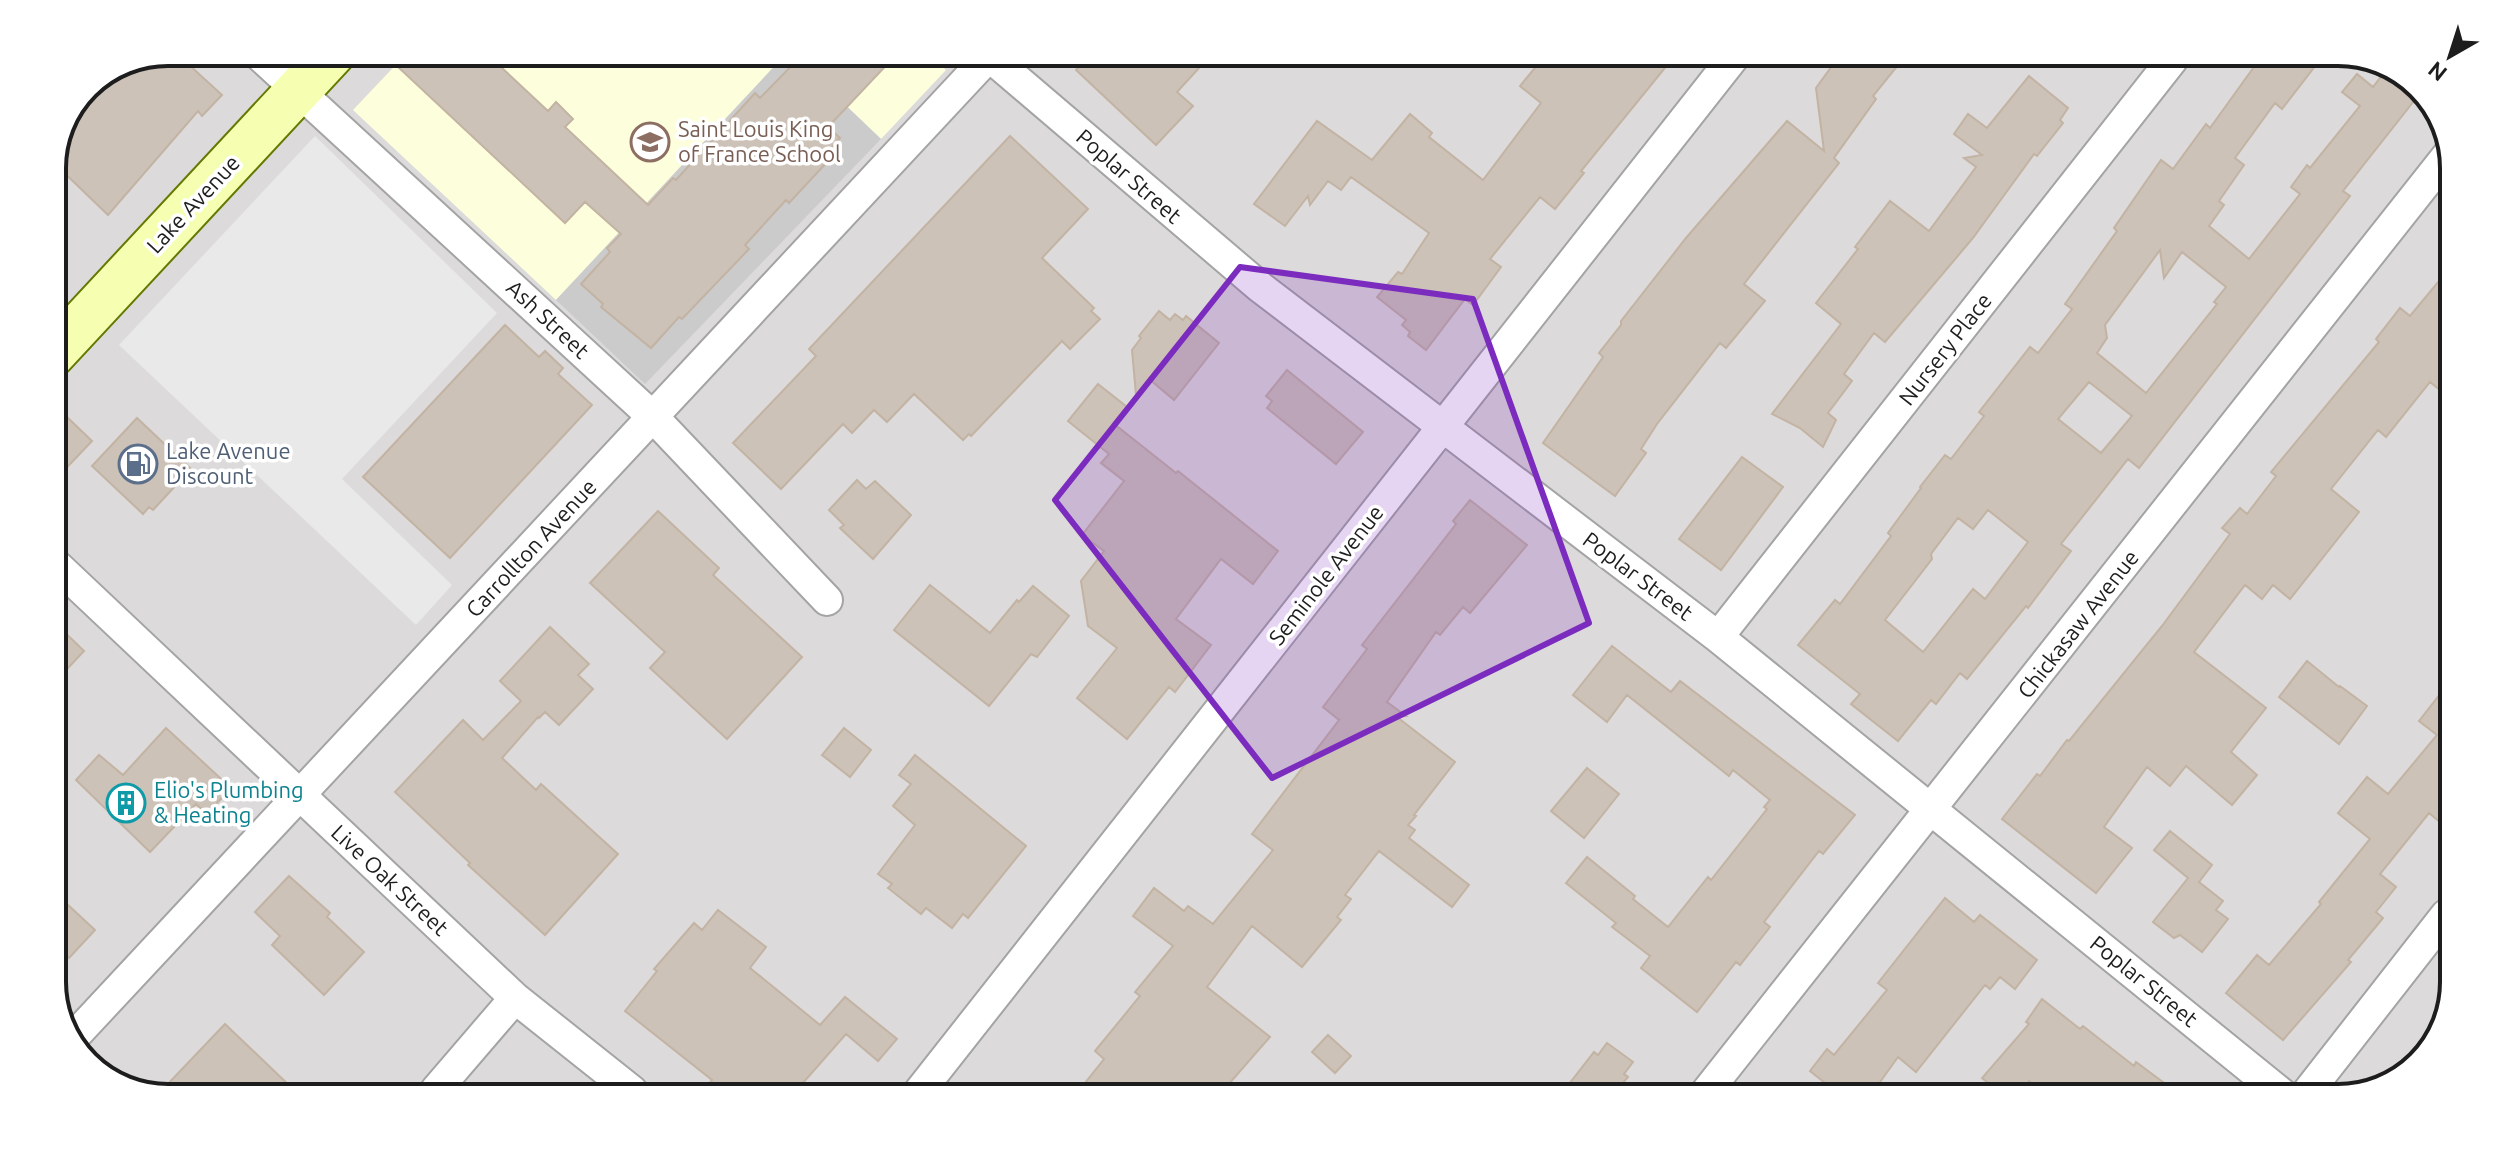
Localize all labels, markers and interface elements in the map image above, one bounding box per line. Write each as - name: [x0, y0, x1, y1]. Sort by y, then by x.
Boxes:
- north arrow: [2410, 16, 2490, 96]
- text: N: [2423, 57, 2451, 87]
- place label: Saint Louis King of France School: [678, 116, 841, 166]
- school or university icon: Saint Louis King of France School: [629, 121, 671, 163]
- street label: Poplar Street: [1072, 123, 1187, 228]
- street label: Lake Avenue: [141, 150, 244, 258]
- street label: Ash Street: [502, 274, 595, 363]
- street label: Nursery Place: [1893, 288, 1996, 410]
- place label: Lake Avenue Discount: [166, 438, 291, 488]
- fuel station icon: Lake Avenue Discount: [117, 443, 159, 485]
- street label: Carrollton Avenue: [460, 474, 601, 622]
- street label: Seminole Avenue: [1263, 500, 1388, 650]
- street label: Poplar Street: [1579, 526, 1698, 625]
- street label: Chickasaw Avenue: [2012, 545, 2143, 703]
- place label: Elio's Plumbing & Heating: [154, 777, 304, 827]
- building icon: Elio's Plumbing & Heating: [105, 782, 147, 824]
- street label: Live Oak Street: [327, 819, 454, 940]
- street label: Poplar Street: [2086, 930, 2203, 1032]

